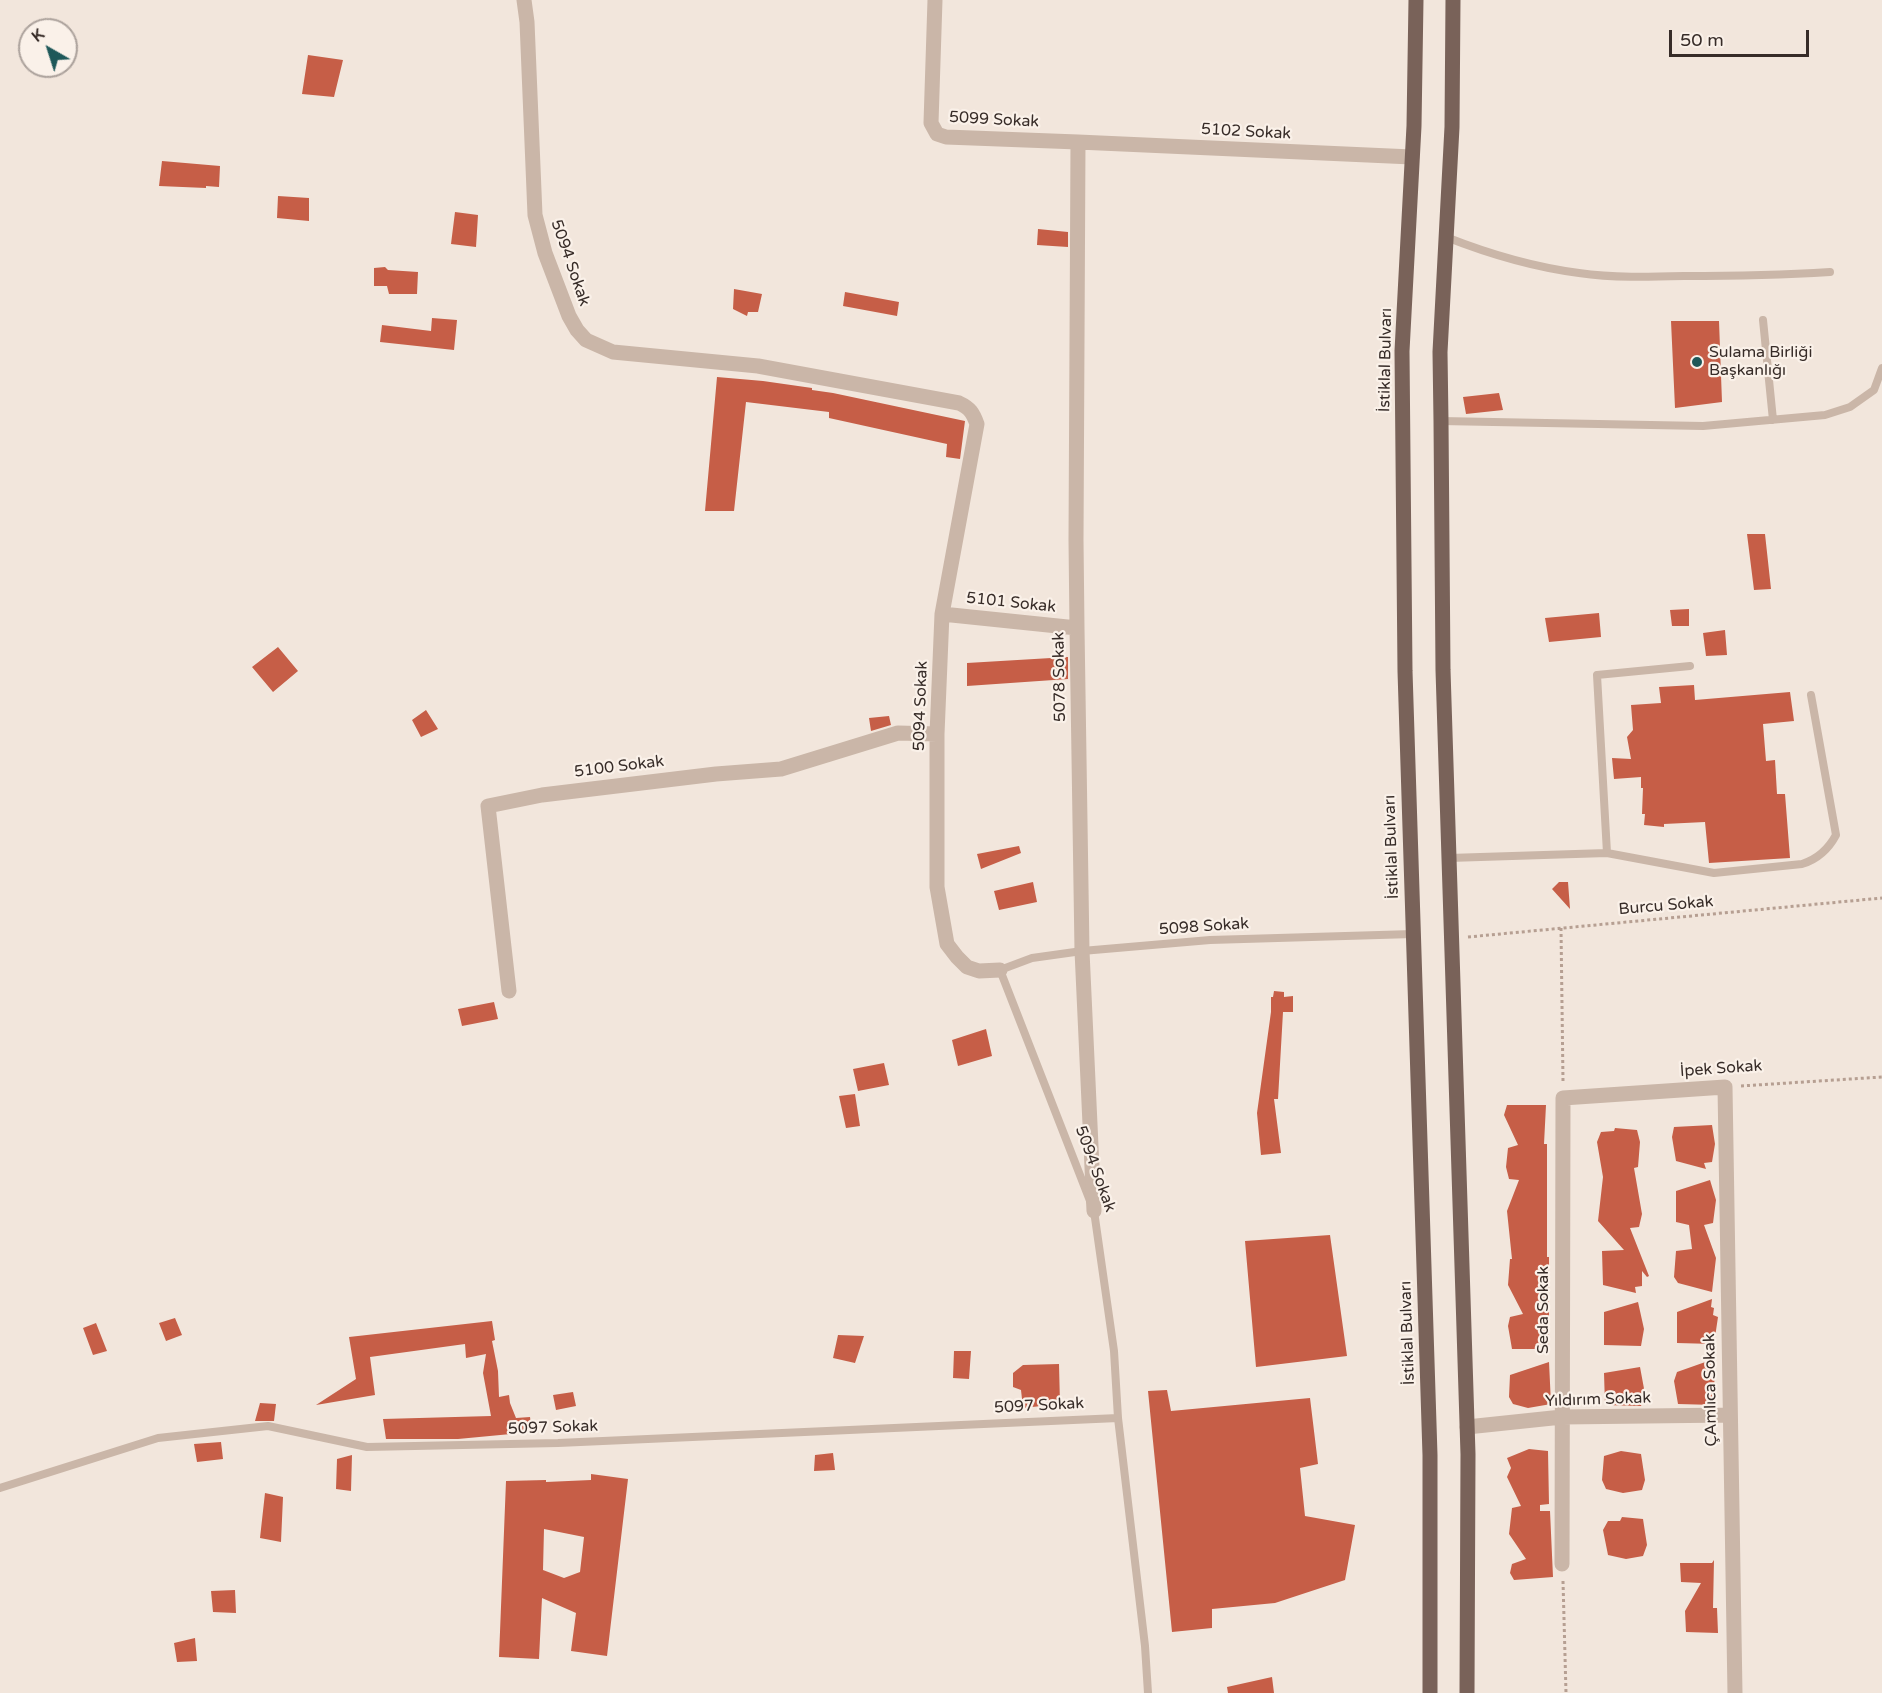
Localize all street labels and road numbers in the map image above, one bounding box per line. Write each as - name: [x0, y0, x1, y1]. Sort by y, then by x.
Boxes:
- street label: 5099 Sokak: [948, 108, 1040, 132]
- street label: 5102 Sokak: [1200, 120, 1292, 144]
- street label: 5094 Sokak: [546, 217, 594, 309]
- street label: İstiklal Bulvarı: [1375, 308, 1397, 412]
- street label: 5101 Sokak: [965, 589, 1057, 617]
- street label: 5078 Sokak: [1050, 632, 1070, 722]
- street label: 5094 Sokak: [910, 661, 932, 751]
- street label: 5100 Sokak: [573, 752, 665, 782]
- street label: İstiklal Bulvarı: [1381, 795, 1403, 899]
- street label: Burcu Sokak: [1618, 892, 1714, 920]
- street label: 5098 Sokak: [1158, 914, 1250, 940]
- street label: İpek Sokak: [1679, 1057, 1763, 1081]
- street label: 5094 Sokak: [1071, 1123, 1119, 1215]
- street label: Seda Sokak: [1534, 1266, 1554, 1354]
- street label: İstiklal Bulvarı: [1397, 1281, 1419, 1385]
- street label: ÇAmlıca Sokak: [1700, 1333, 1722, 1447]
- street label: Yıldırım Sokak: [1545, 1389, 1651, 1411]
- street label: 5097 Sokak: [993, 1394, 1085, 1418]
- street label: 5097 Sokak: [508, 1417, 598, 1439]

